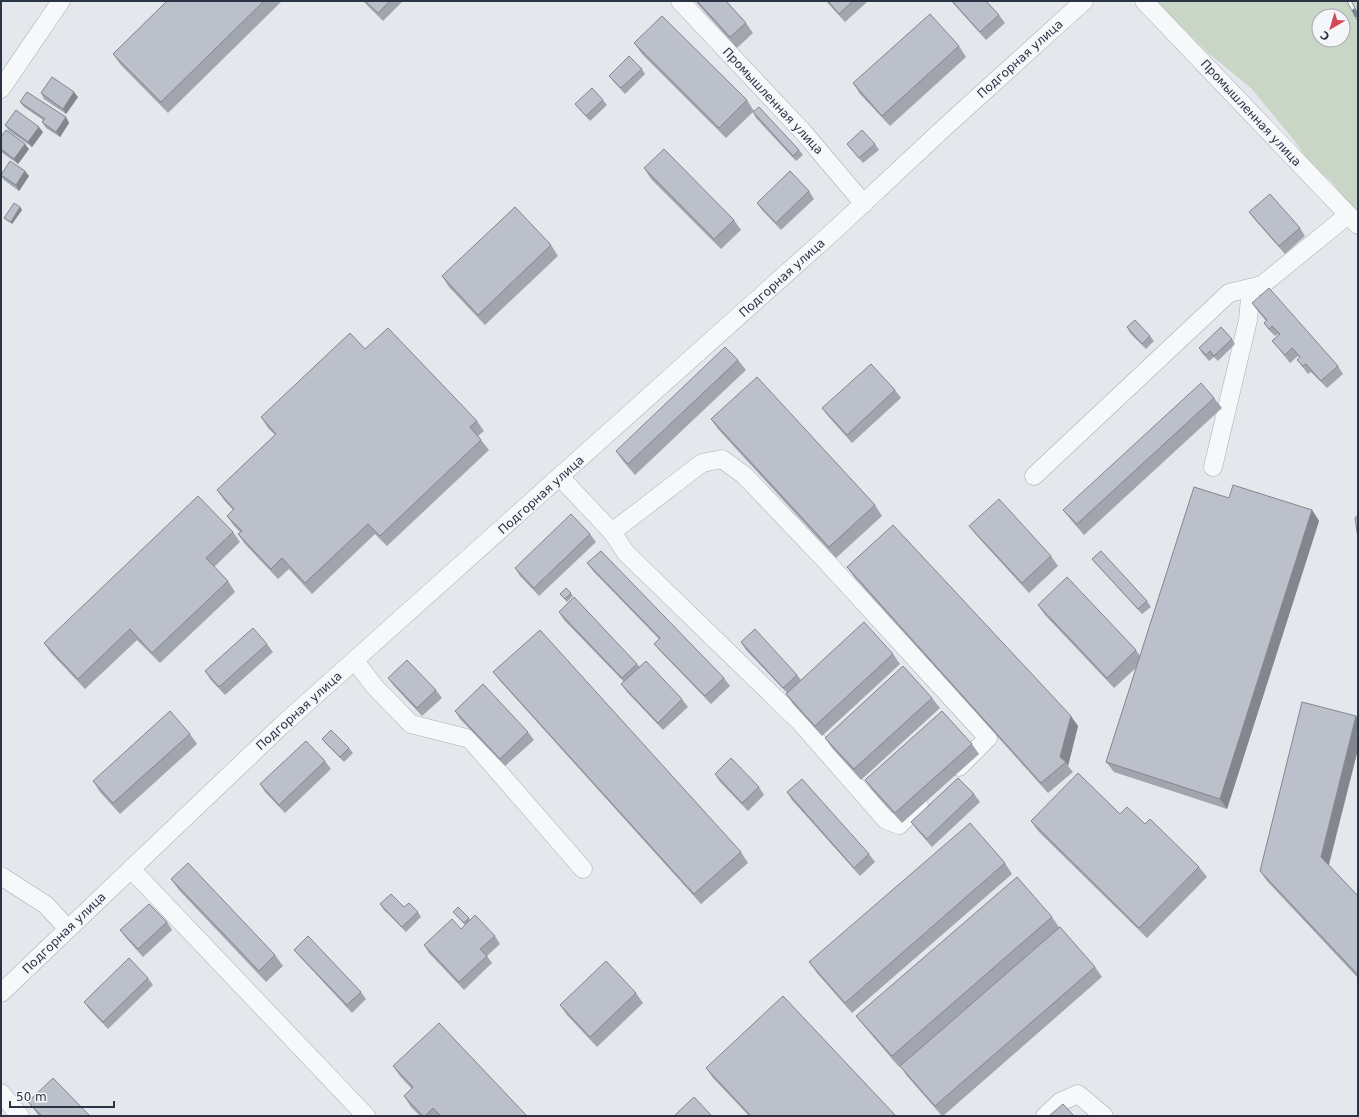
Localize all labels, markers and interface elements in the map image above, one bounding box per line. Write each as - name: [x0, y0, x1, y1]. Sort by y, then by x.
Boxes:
- north arrow: [1311, 8, 1351, 48]
- street label: Подгорная улица: [974, 17, 1066, 101]
- text: С: [1318, 28, 1332, 43]
- street label: Промышленная улица: [720, 45, 826, 157]
- street label: Промышленная улица: [1198, 57, 1304, 169]
- street label: Подгорная улица: [736, 236, 828, 320]
- street label: Подгорная улица: [495, 453, 587, 537]
- street label: Подгорная улица: [253, 669, 345, 753]
- street label: Подгорная улица: [19, 890, 109, 976]
- scale bar: [10, 1083, 114, 1109]
- text: 50 m: [16, 1090, 47, 1104]

